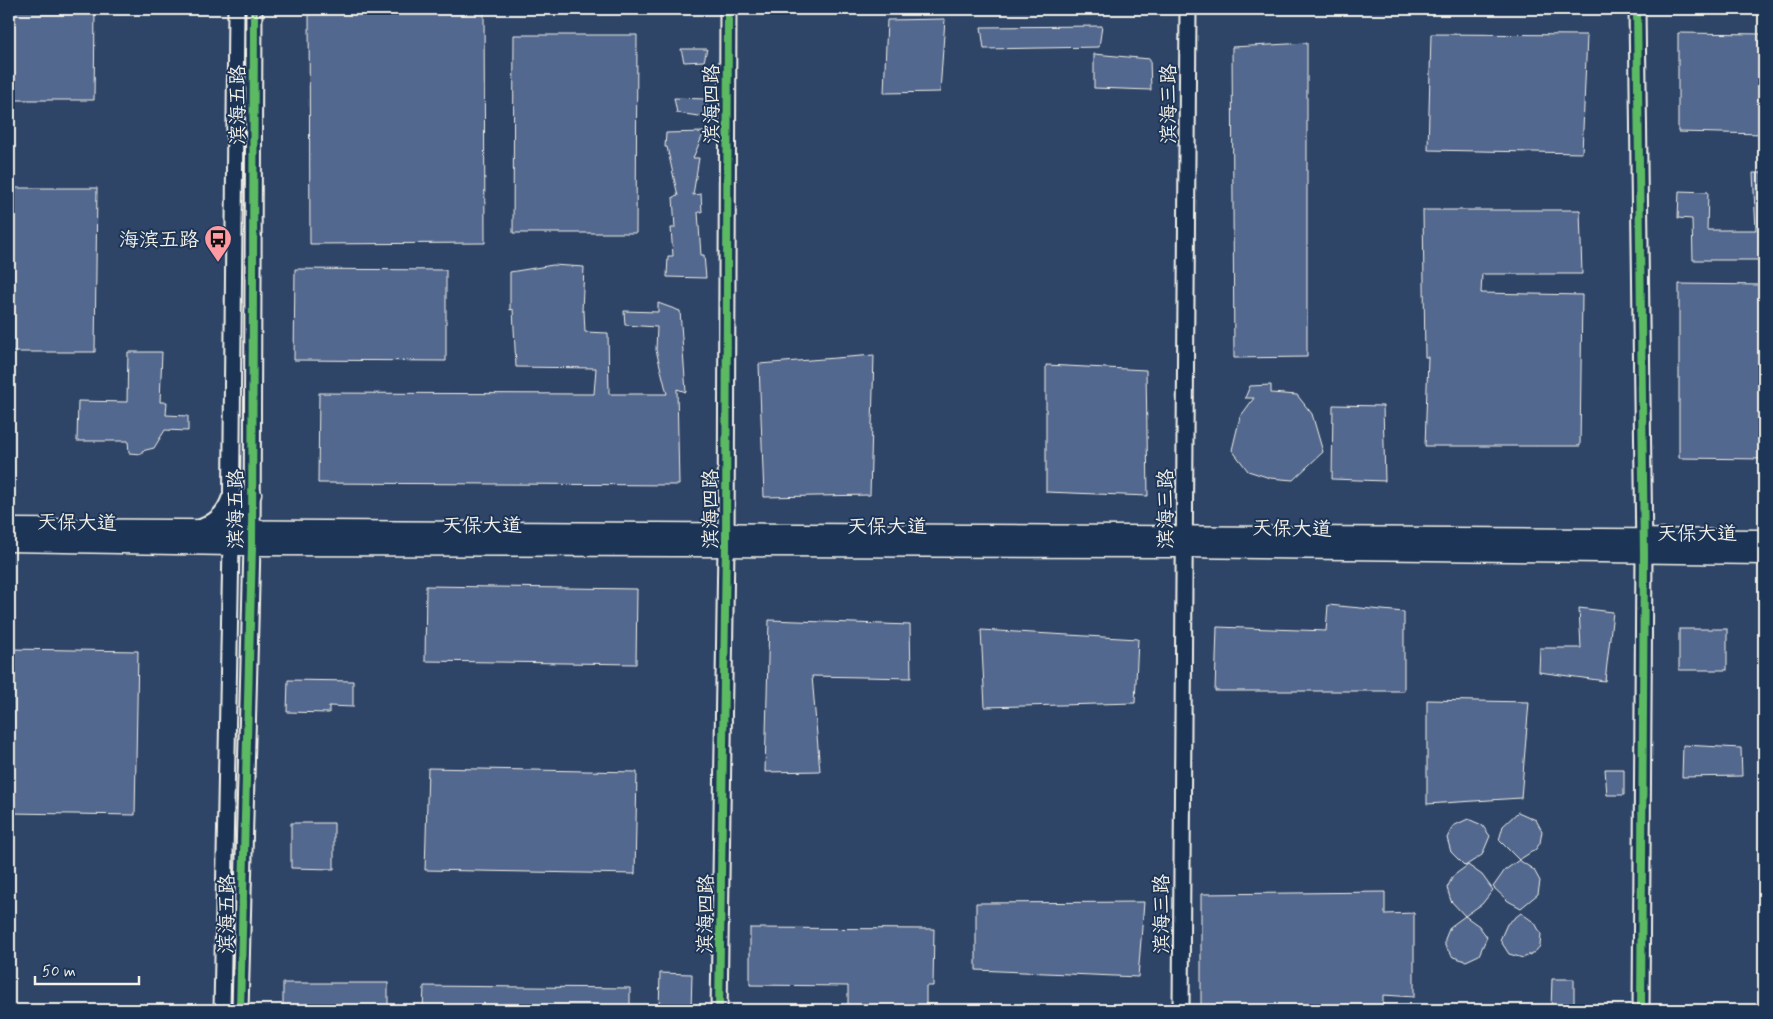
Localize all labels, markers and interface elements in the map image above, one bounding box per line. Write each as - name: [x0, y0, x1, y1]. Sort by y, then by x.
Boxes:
- street label: 滨海四路: [699, 63, 726, 144]
- street label: 滨海三路: [1156, 63, 1183, 144]
- street label: 滨海五路: [225, 64, 252, 145]
- bus stop icon: 海滨五路: [203, 224, 233, 263]
- place label: 海滨五路: [119, 227, 200, 254]
- street label: 滨海五路: [223, 468, 250, 549]
- street label: 滨海四路: [698, 468, 725, 549]
- street label: 滨海三路: [1153, 468, 1180, 549]
- street label: 天保大道: [37, 509, 117, 538]
- street label: 天保大道: [442, 513, 522, 540]
- street label: 天保大道: [847, 514, 927, 541]
- street label: 天保大道: [1252, 515, 1332, 544]
- street label: 天保大道: [1657, 521, 1737, 548]
- street label: 滨海五路: [213, 873, 242, 954]
- street label: 滨海四路: [692, 873, 721, 954]
- street label: 滨海三路: [1149, 873, 1176, 954]
- scale bar: [35, 954, 139, 986]
- text: 50 m: [42, 962, 76, 982]

